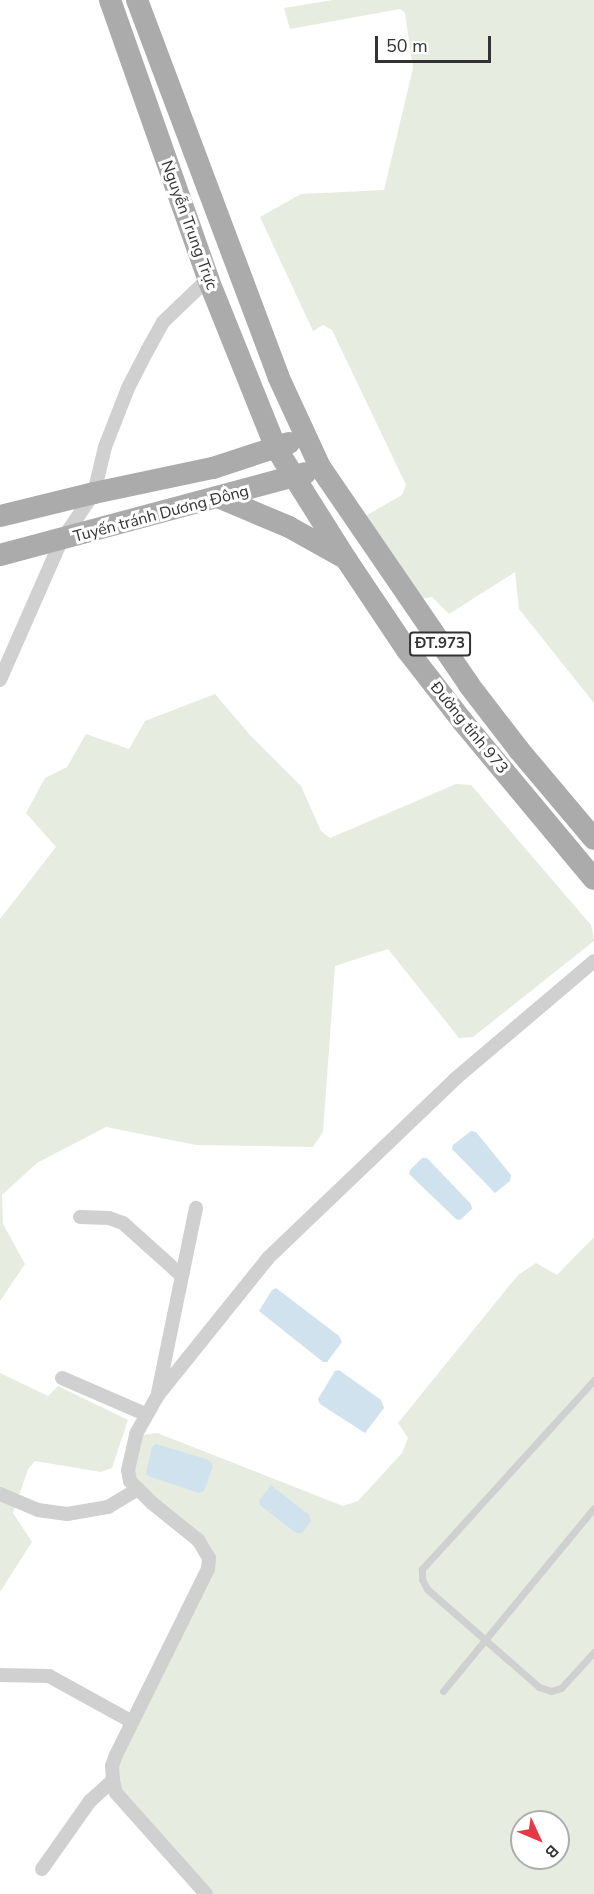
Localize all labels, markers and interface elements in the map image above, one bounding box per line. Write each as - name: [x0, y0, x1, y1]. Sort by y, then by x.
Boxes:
- scale bar: [378, 24, 494, 62]
- text: 50 m: [386, 34, 428, 58]
- street label: Nguyễn Trung Trực: [157, 158, 221, 292]
- street label: Tuyến tránh Dương Đông: [71, 481, 251, 547]
- road number: ĐT.973: [408, 632, 472, 656]
- street label: Đường tỉnh 973: [426, 678, 512, 778]
- north arrow: [510, 1810, 570, 1870]
- text: B: [540, 1840, 563, 1863]

